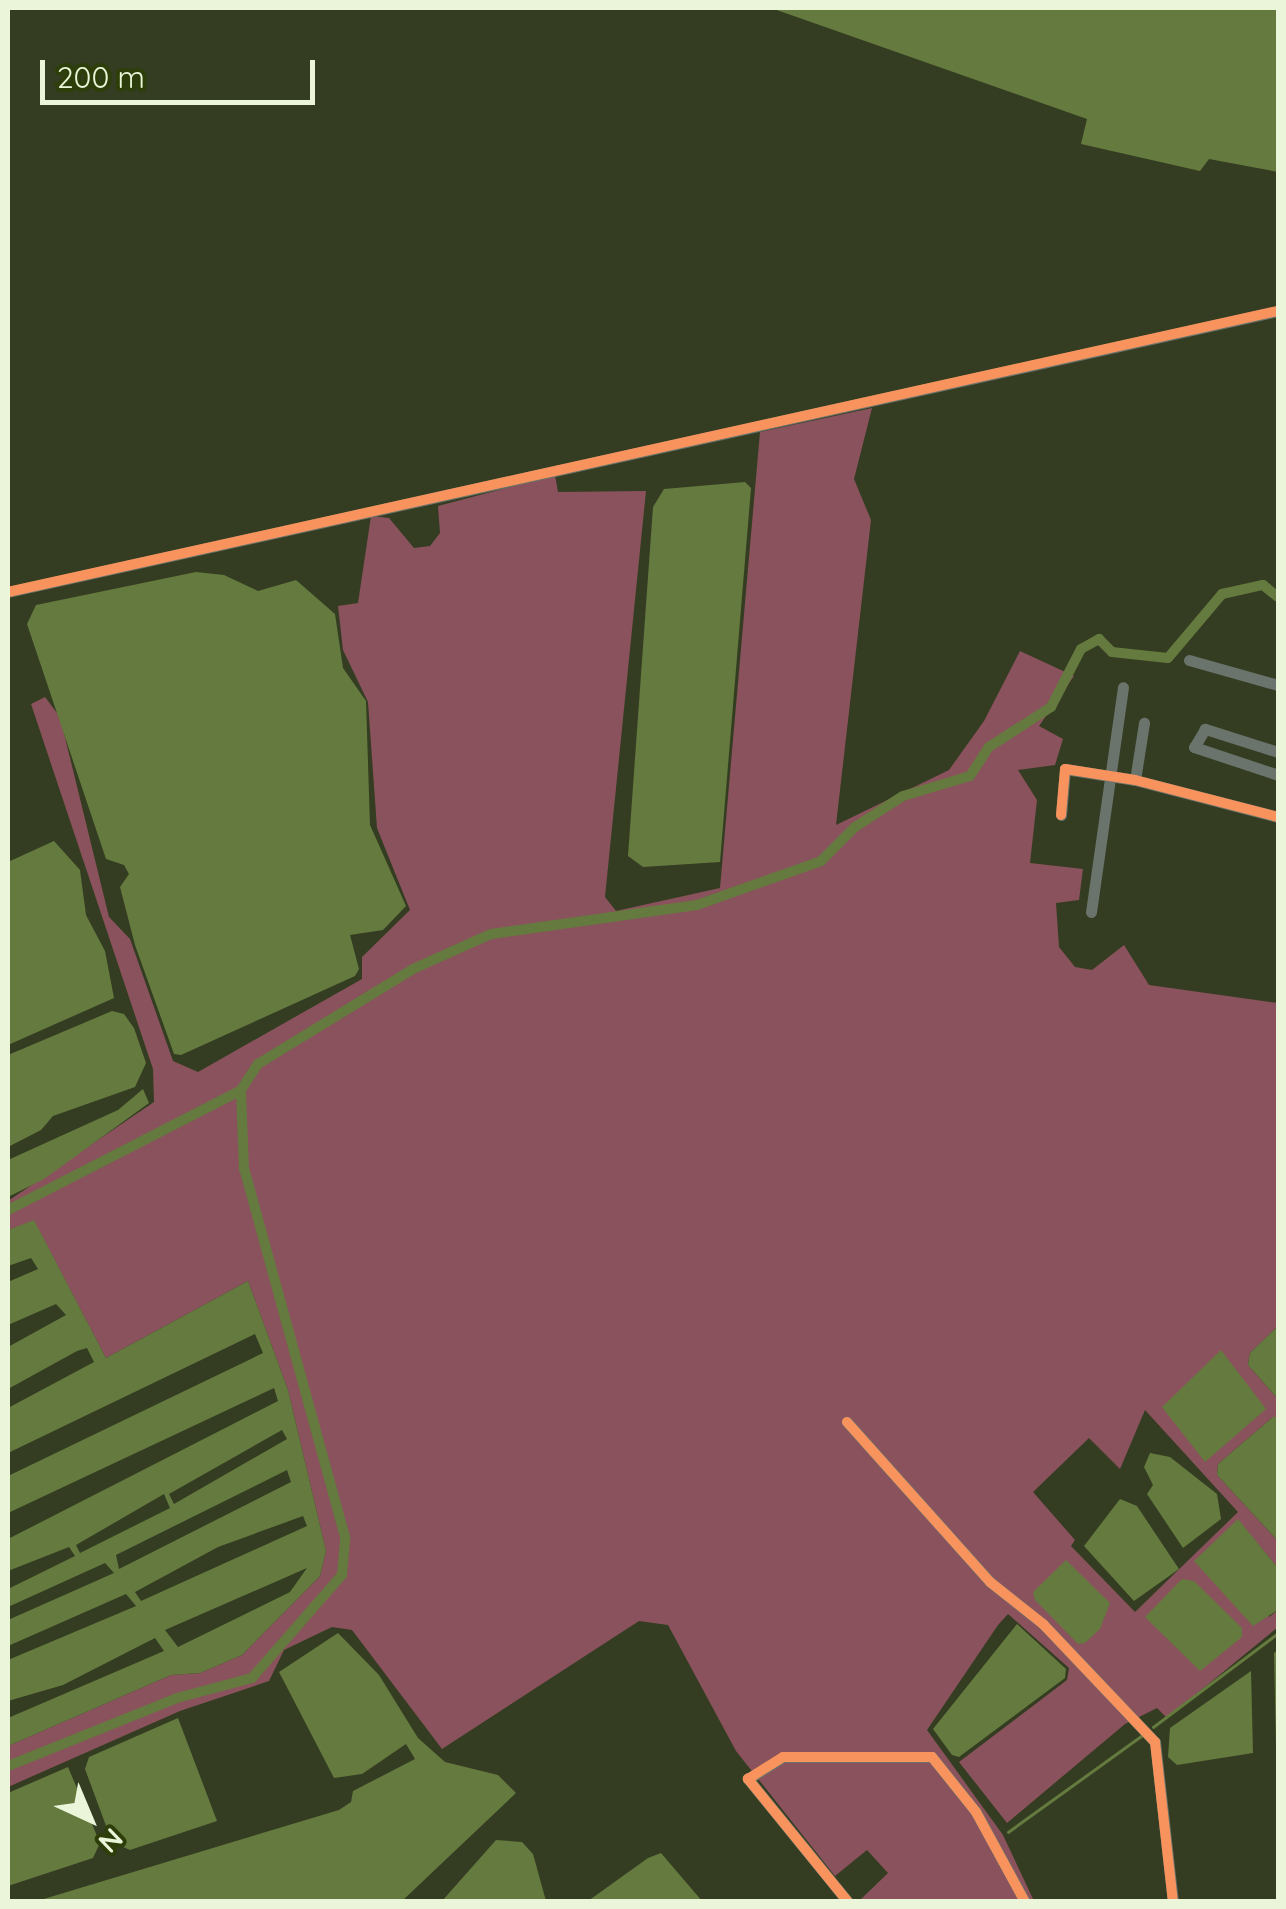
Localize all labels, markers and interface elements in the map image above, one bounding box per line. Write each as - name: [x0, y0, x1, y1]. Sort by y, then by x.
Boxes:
- scale bar: [45, 40, 320, 102]
- text: 200 m: [57, 58, 145, 96]
- north arrow: [40, 1769, 140, 1869]
- text: N: [92, 1821, 131, 1861]

